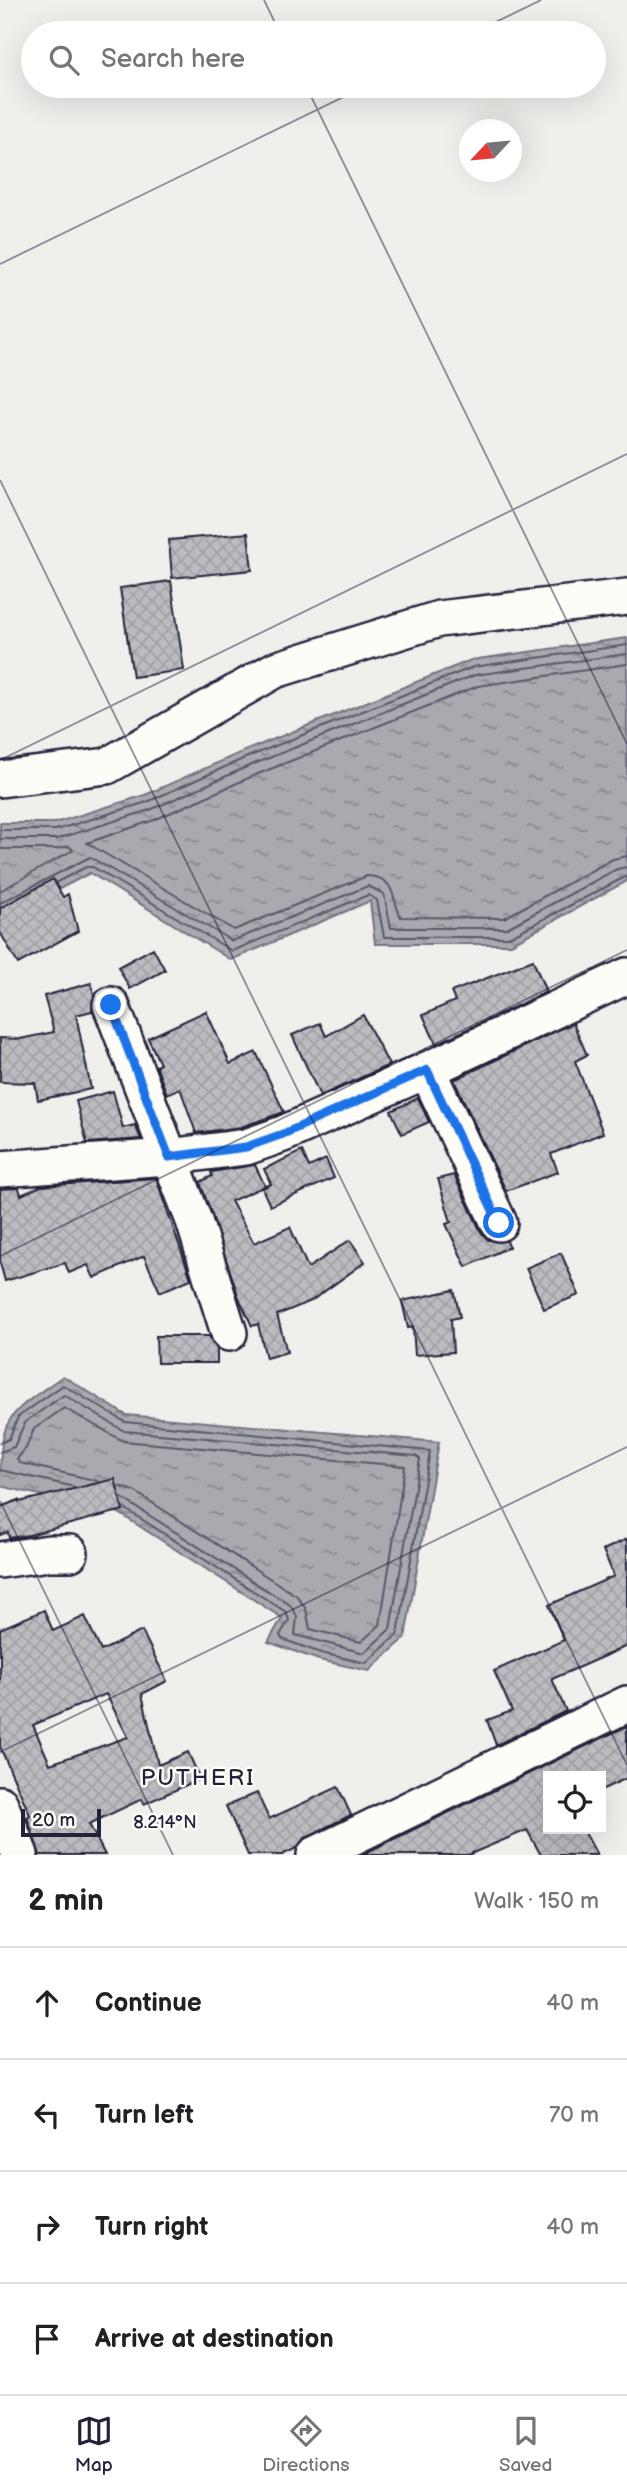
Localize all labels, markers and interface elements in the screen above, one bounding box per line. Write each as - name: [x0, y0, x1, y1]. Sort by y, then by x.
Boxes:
- search box: [21, 21, 606, 98]
- icon: search: [45, 41, 83, 79]
- text: Search here: [101, 44, 245, 75]
- north arrow: [459, 119, 522, 182]
- route end: [95, 989, 126, 1020]
- route start: [483, 1207, 514, 1238]
- district label: PUTHERI: [141, 1764, 255, 1792]
- map controls: [543, 1771, 606, 1834]
- button: locate: [543, 1771, 606, 1834]
- scale bar: [21, 1806, 102, 1838]
- text: 20 m: [32, 1809, 75, 1832]
- text: 8.214°N: [133, 1812, 197, 1833]
- text: 2 min: [28, 1883, 104, 1919]
- text: Walk · 150 m: [474, 1887, 599, 1915]
- icon: ahead: [28, 1984, 66, 2022]
- text: Continue: [95, 1988, 202, 2019]
- text: 40 m: [546, 1989, 599, 2017]
- icon: left: [28, 2096, 66, 2134]
- text: Turn left: [95, 2100, 194, 2131]
- text: 70 m: [549, 2101, 599, 2129]
- icon: right: [28, 2208, 66, 2246]
- text: Turn right: [95, 2212, 208, 2243]
- text: 40 m: [546, 2213, 599, 2241]
- icon: arrive: [28, 2320, 66, 2358]
- text: Arrive at destination: [95, 2324, 334, 2355]
- tab: Map: [75, 2412, 113, 2477]
- tab: Directions: [262, 2412, 350, 2477]
- tab: Saved: [499, 2412, 552, 2477]

